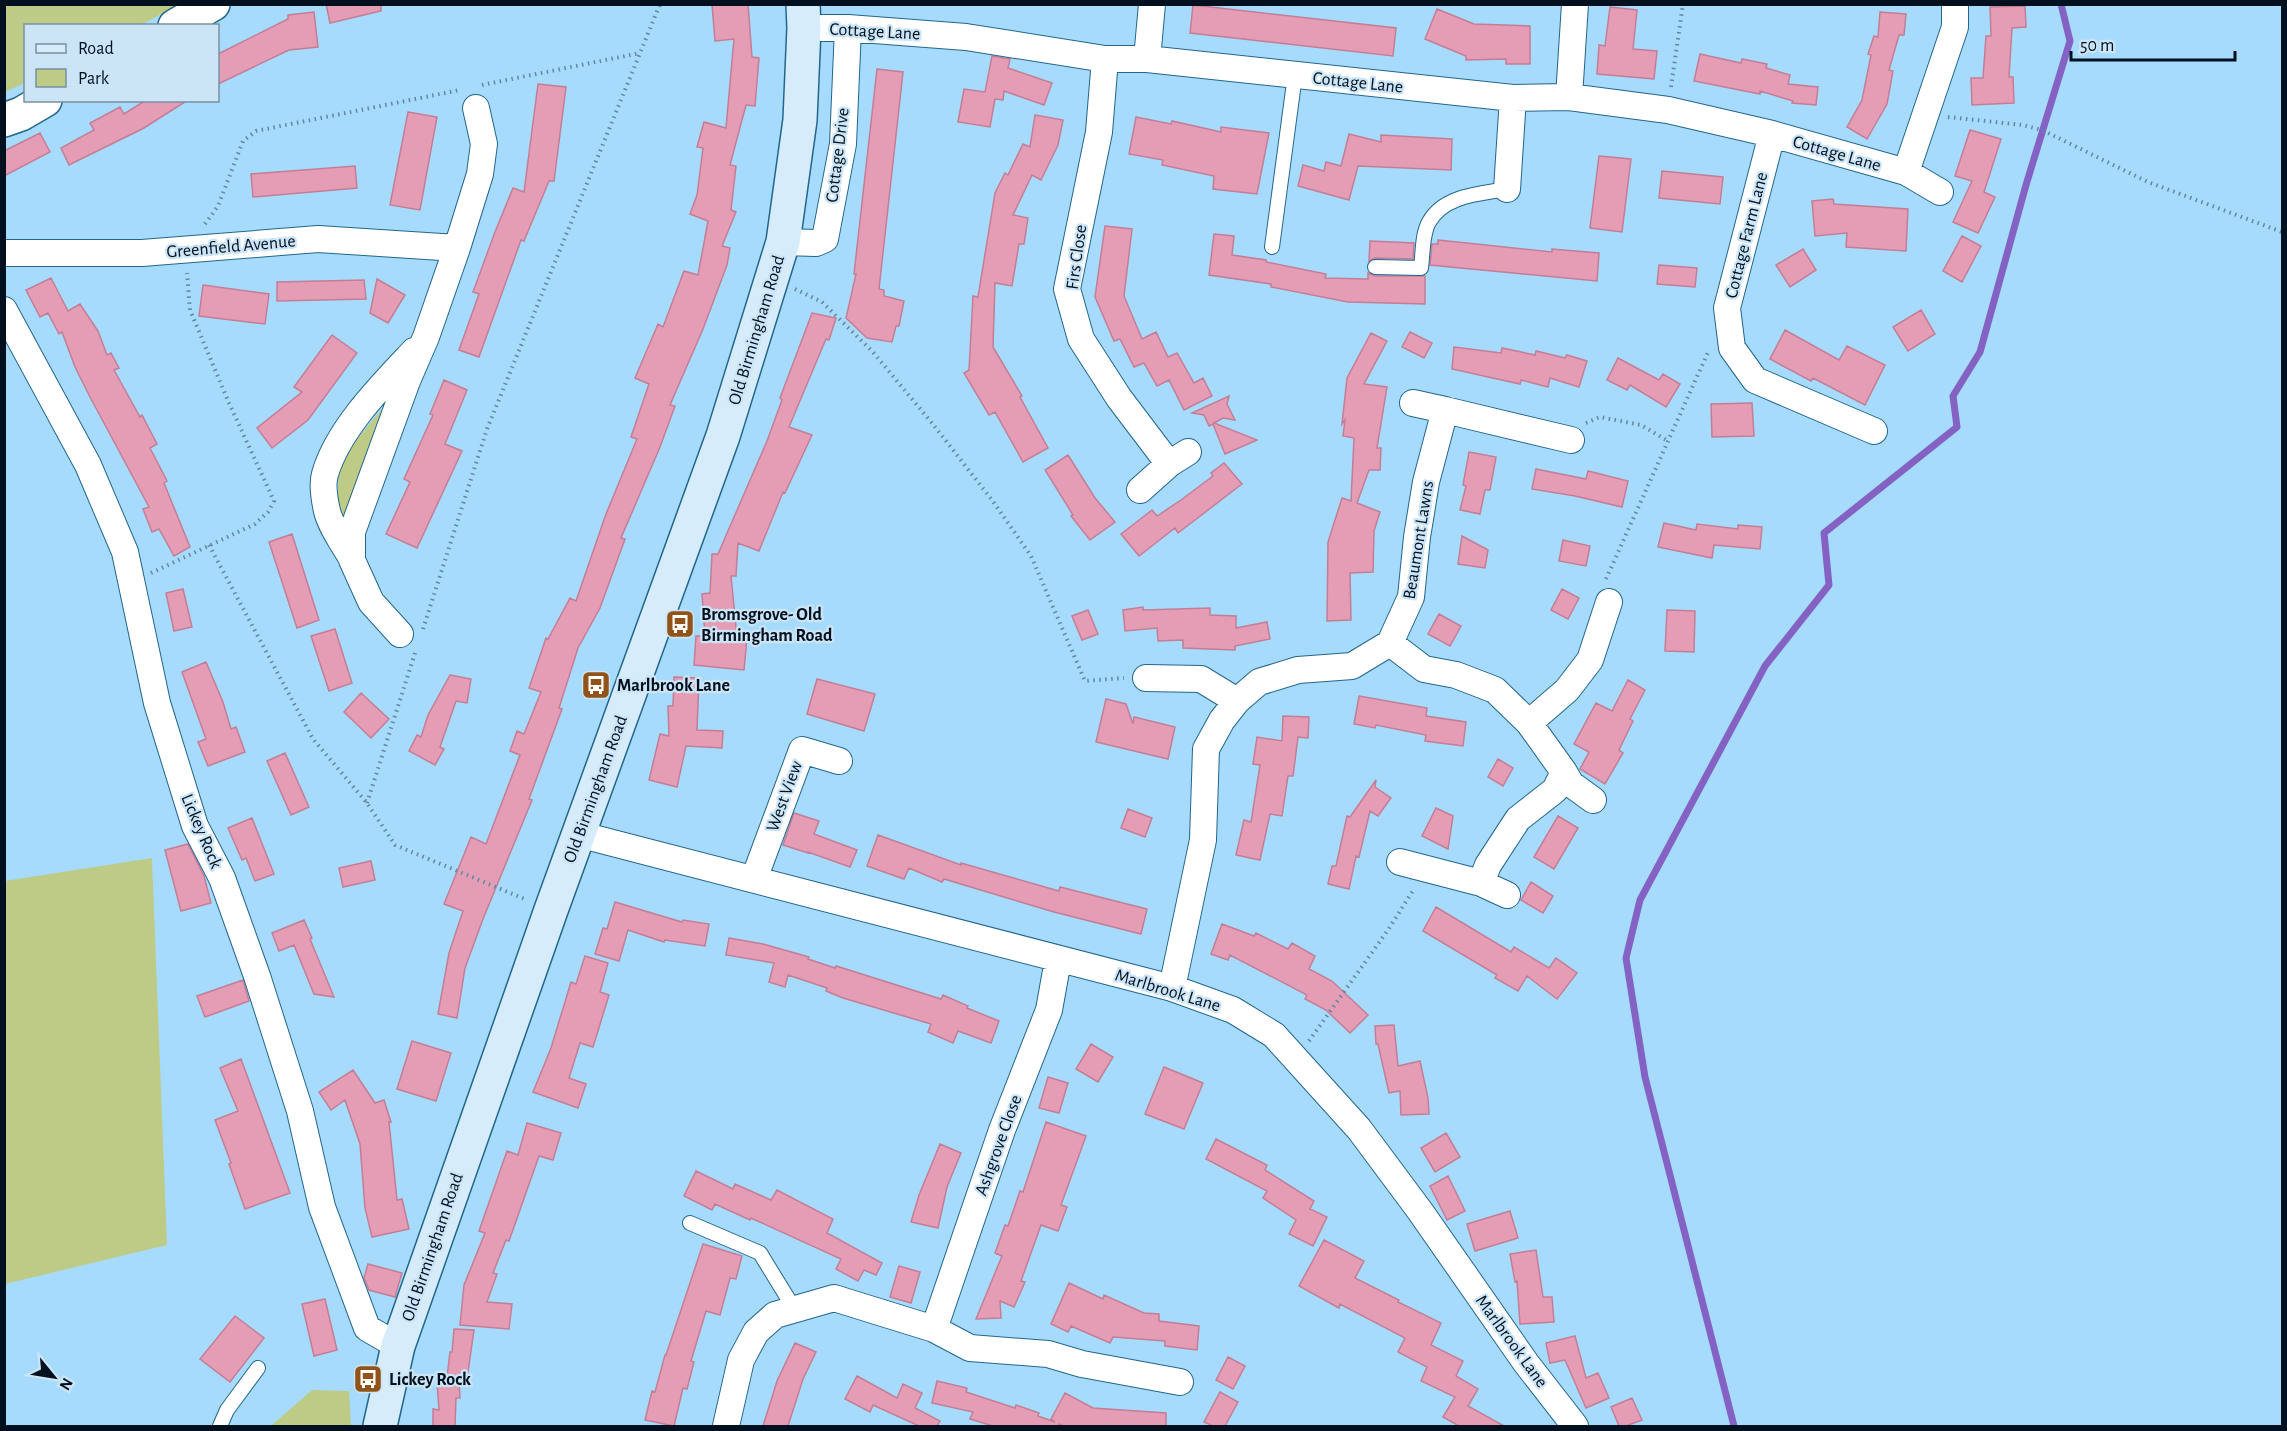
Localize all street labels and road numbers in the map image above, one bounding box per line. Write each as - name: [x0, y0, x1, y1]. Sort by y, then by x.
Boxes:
- street label: Cottage Lane: [829, 21, 921, 43]
- street label: Cottage Lane: [1312, 69, 1404, 97]
- street label: Cottage Drive: [823, 107, 853, 203]
- street label: Cottage Lane: [1791, 133, 1883, 175]
- street label: Cottage Farm Lane: [1723, 170, 1771, 300]
- street label: Firs Close: [1064, 224, 1090, 291]
- street label: Greenfield Avenue: [166, 232, 296, 262]
- street label: Old Birmingham Road: [726, 253, 788, 407]
- street label: Beaumont Lawns: [1401, 480, 1437, 601]
- street label: Old Birmingham Road: [561, 713, 631, 865]
- street label: West View: [764, 759, 806, 834]
- street label: Lickey Rock: [177, 792, 225, 872]
- street label: Marlbrook Lane: [1113, 966, 1223, 1016]
- street label: Ashgrove Close: [972, 1093, 1025, 1198]
- street label: Old Birmingham Road: [399, 1171, 467, 1324]
- street label: Marlbrook Lane: [1472, 1292, 1551, 1391]

